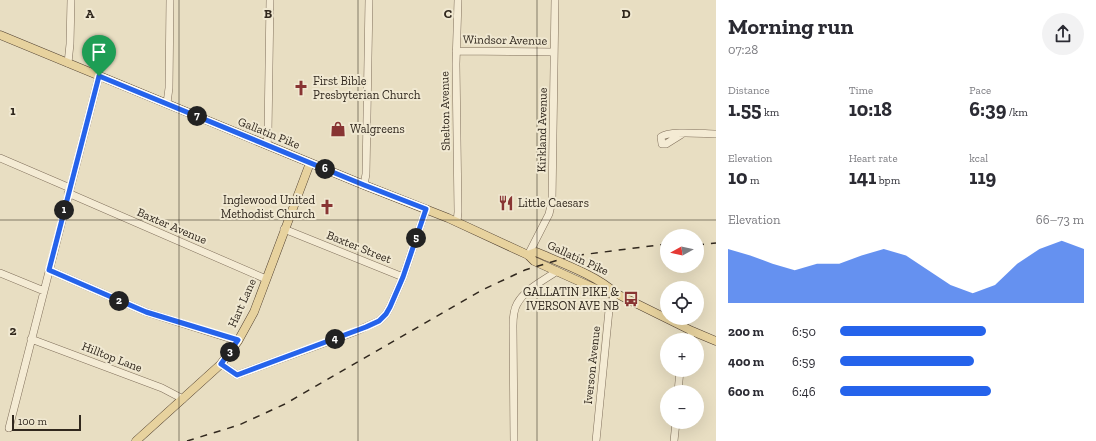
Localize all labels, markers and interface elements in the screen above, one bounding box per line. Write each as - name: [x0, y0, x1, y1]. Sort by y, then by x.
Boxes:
- text: A: [86, 6, 95, 21]
- text: B: [264, 6, 272, 21]
- text: C: [444, 6, 452, 21]
- text: D: [621, 6, 631, 21]
- text: Morning run: [728, 13, 854, 40]
- button: share: [1042, 13, 1084, 55]
- street label: Windsor Avenue: [463, 32, 548, 48]
- pin: [82, 35, 116, 76]
- icon: arrive: [88, 41, 110, 63]
- text: 07:28: [728, 42, 758, 57]
- street label: Shelton Avenue: [437, 71, 453, 151]
- place label: First Bible Presbyterian Church: [313, 74, 421, 102]
- church icon: First Bible Presbyterian Church: [292, 79, 310, 97]
- text: Distance: [728, 84, 770, 97]
- text: Time: [849, 84, 873, 97]
- text: Pace: [969, 84, 991, 97]
- street label: Kirkland Avenue: [534, 87, 550, 173]
- text: 1.55: [728, 97, 762, 121]
- text: 10:18: [849, 97, 892, 121]
- text: 6:39: [969, 97, 1006, 121]
- text: 1: [10, 103, 16, 118]
- pin: 7: [187, 106, 207, 126]
- text: km: [762, 106, 779, 119]
- text: /km: [1006, 106, 1028, 119]
- text: 7: [194, 109, 200, 122]
- street label: Gallatin Pike: [236, 114, 302, 152]
- shop icon: Walgreens: [329, 120, 347, 138]
- place label: Walgreens: [350, 122, 405, 136]
- text: Elevation: [728, 152, 772, 165]
- text: Heart rate: [849, 152, 898, 165]
- text: kcal: [969, 152, 988, 165]
- pin: 6: [315, 159, 335, 179]
- text: 6: [322, 162, 328, 175]
- text: 10: [728, 165, 748, 189]
- text: 141: [849, 165, 876, 189]
- text: 119: [969, 165, 996, 189]
- text: m: [748, 174, 760, 187]
- text: bpm: [876, 174, 900, 187]
- place label: Inglewood United Methodist Church: [221, 193, 315, 221]
- restaurant icon: Little Caesars: [497, 194, 515, 212]
- place label: Little Caesars: [518, 196, 589, 210]
- church icon: Inglewood United Methodist Church: [318, 198, 336, 216]
- pin: 1: [54, 200, 74, 220]
- text: 1: [62, 203, 66, 216]
- street label: Baxter Avenue: [135, 205, 209, 247]
- text: Elevation: [728, 212, 780, 227]
- text: 66–73 m: [1036, 212, 1084, 227]
- street label: Baxter Street: [325, 228, 394, 267]
- pin: 5: [406, 228, 426, 248]
- north arrow: [660, 229, 704, 273]
- map controls: [660, 229, 704, 429]
- text: 5: [413, 231, 419, 244]
- street label: Gallatin Pike: [545, 238, 611, 278]
- street label: Hart Lane: [225, 276, 259, 330]
- button: locate: [660, 281, 704, 325]
- place label: GALLATIN PIKE & IVERSON AVE NB: [523, 285, 619, 313]
- bus stop icon: GALLATIN PIKE & IVERSON AVE NB: [622, 290, 640, 308]
- pin: 2: [109, 291, 129, 311]
- text: 2: [116, 294, 122, 307]
- text: 2: [10, 323, 17, 338]
- text: 200 m: [728, 324, 764, 339]
- text: 6:50: [792, 324, 816, 339]
- street label: Iverson Avenue: [581, 325, 603, 405]
- pin: 4: [325, 329, 345, 349]
- text: 4: [332, 332, 338, 345]
- button: +: [660, 333, 704, 377]
- street label: Hilltop Lane: [80, 339, 145, 375]
- pin: 3: [220, 342, 240, 362]
- text: 3: [227, 345, 233, 358]
- text: 400 m: [728, 354, 764, 369]
- text: 6:59: [792, 354, 815, 369]
- text: 600 m: [728, 384, 764, 399]
- text: 6:46: [792, 384, 816, 399]
- button: −: [660, 385, 704, 429]
- scale bar: [12, 413, 81, 432]
- text: 100 m: [18, 415, 47, 428]

